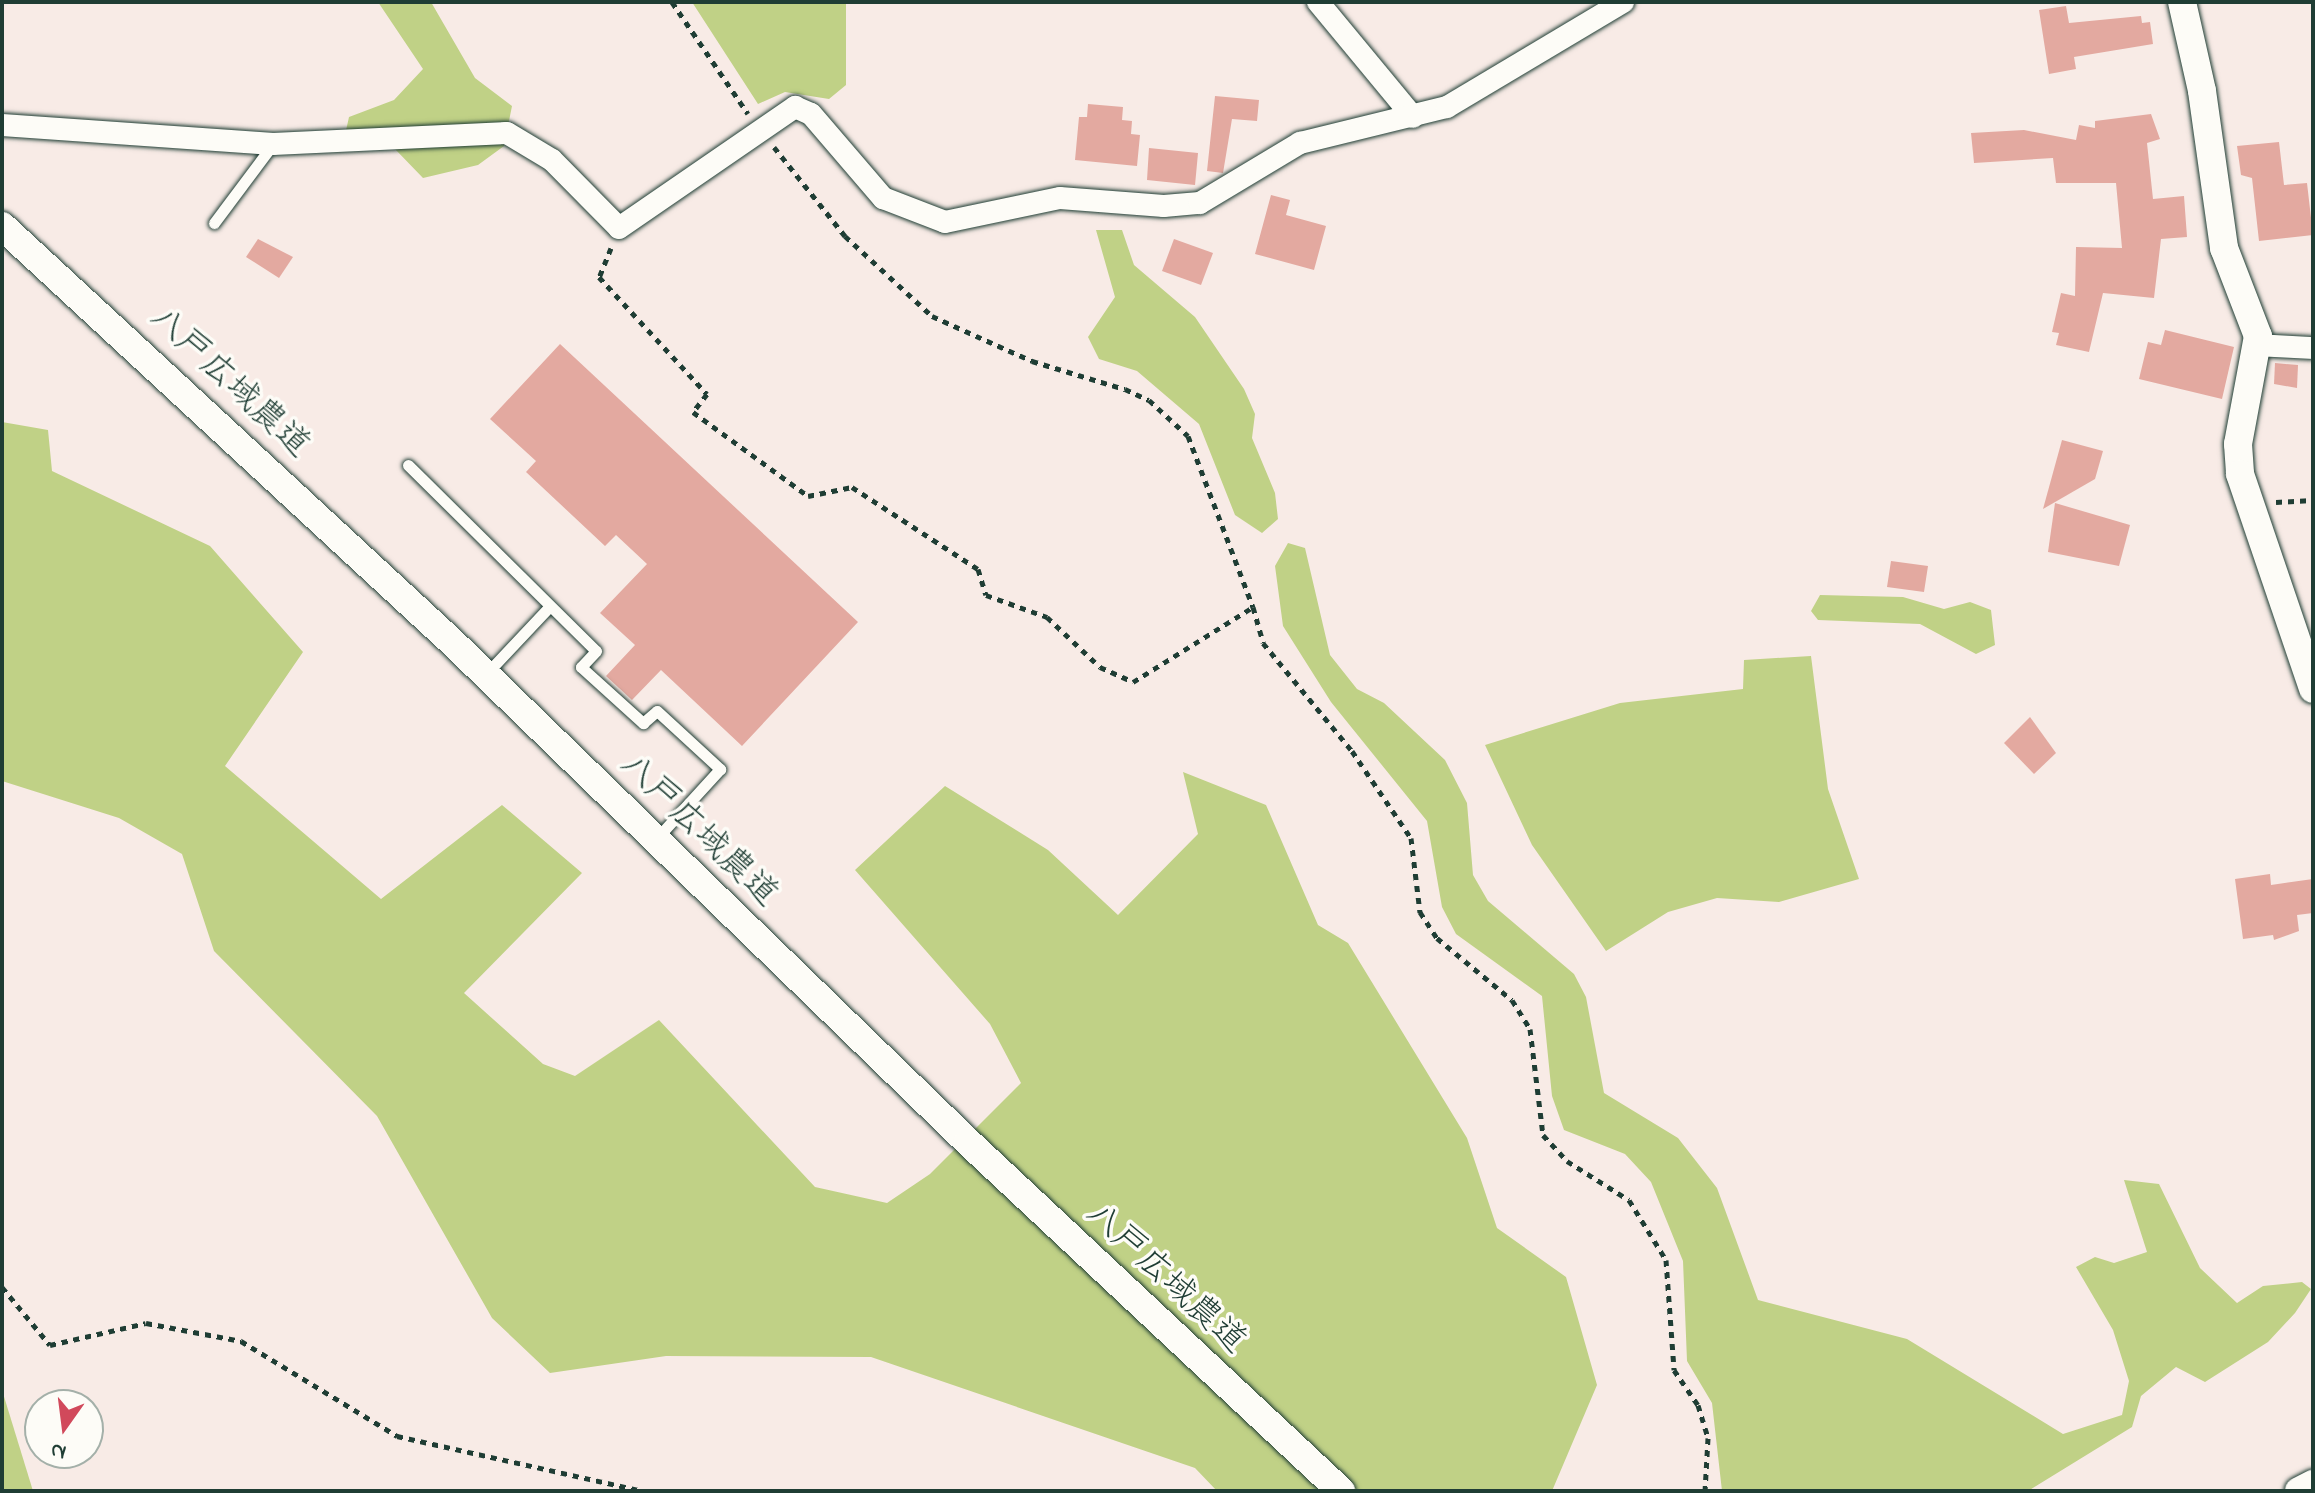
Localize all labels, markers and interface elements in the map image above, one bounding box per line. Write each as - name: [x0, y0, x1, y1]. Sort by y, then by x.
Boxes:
- street label: 八戸広域農道: [140, 299, 318, 467]
- street label: 八戸広域農道: [610, 745, 786, 917]
- street label: 八戸広域農道: [1076, 1195, 1254, 1363]
- north arrow: [24, 1389, 104, 1469]
- text: N: [48, 1433, 70, 1468]

